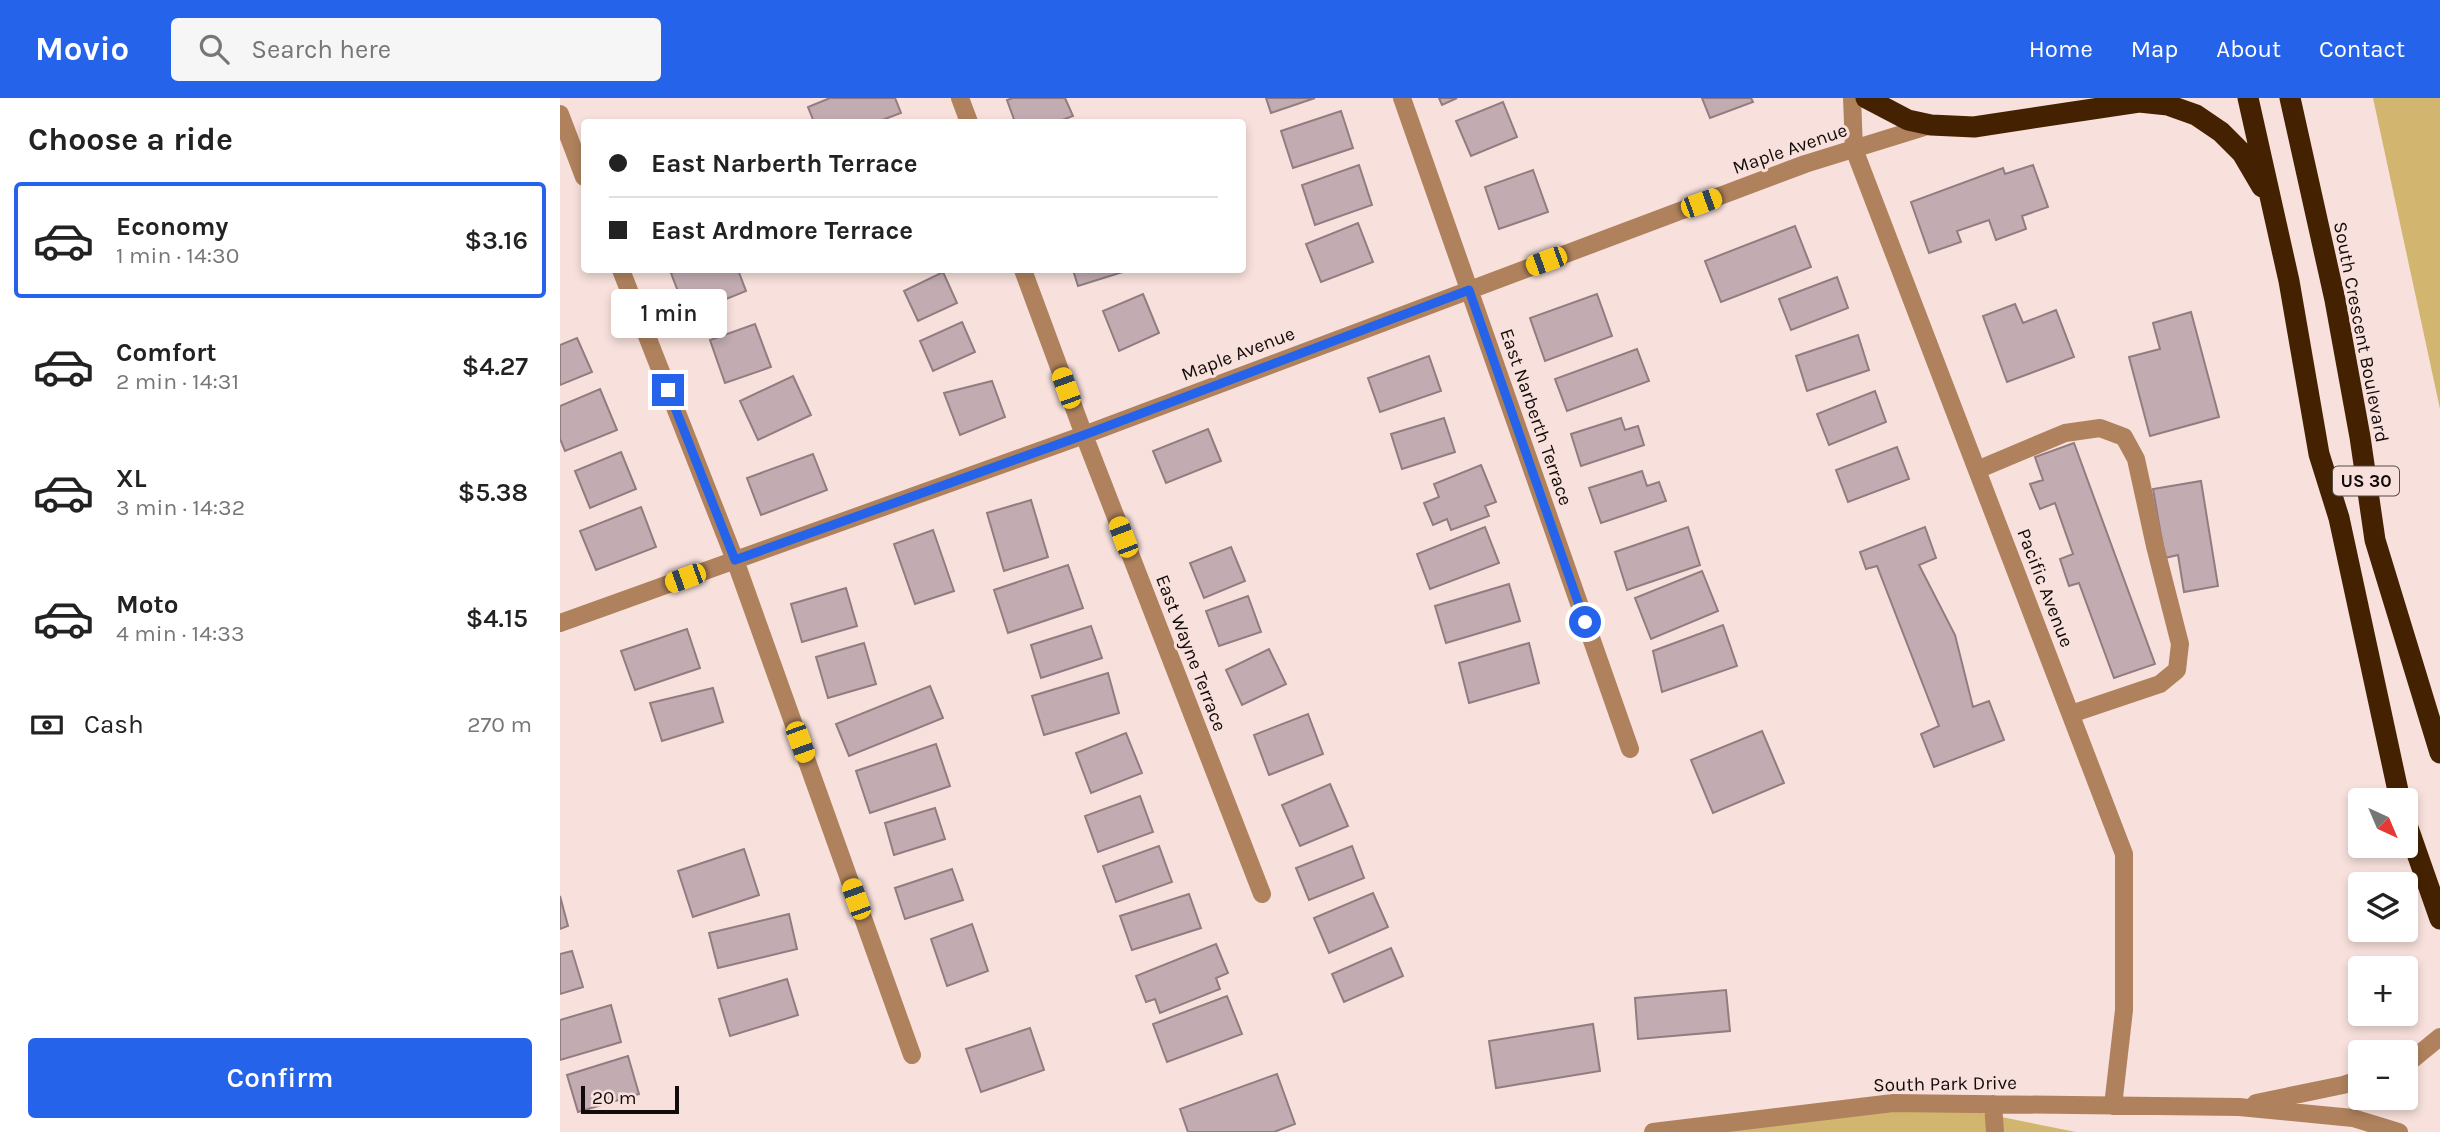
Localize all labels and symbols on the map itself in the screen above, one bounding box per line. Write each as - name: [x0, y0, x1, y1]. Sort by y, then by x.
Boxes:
- street label: Maple Avenue: [1730, 119, 1850, 179]
- car: [1678, 186, 1725, 220]
- street label: South Crescent Boulevard: [2329, 220, 2393, 444]
- car: [1523, 244, 1570, 278]
- callout: 1 min: [610, 288, 726, 338]
- street label: Maple Avenue: [1178, 322, 1298, 386]
- street label: East Narberth Terrace: [1495, 326, 1577, 508]
- car: [1049, 365, 1084, 411]
- route end: [652, 374, 684, 406]
- road number: US 30: [2333, 466, 2399, 496]
- car: [1106, 514, 1141, 560]
- street label: Pacific Avenue: [2012, 525, 2078, 651]
- car: [662, 561, 709, 595]
- street label: East Wayne Terrace: [1151, 572, 1231, 734]
- route start: [1569, 606, 1601, 638]
- car: [783, 719, 818, 765]
- north arrow: [2348, 788, 2418, 858]
- car: [839, 876, 874, 922]
- street label: South Park Drive: [1873, 1072, 2017, 1096]
- scale bar: [581, 1083, 679, 1115]

